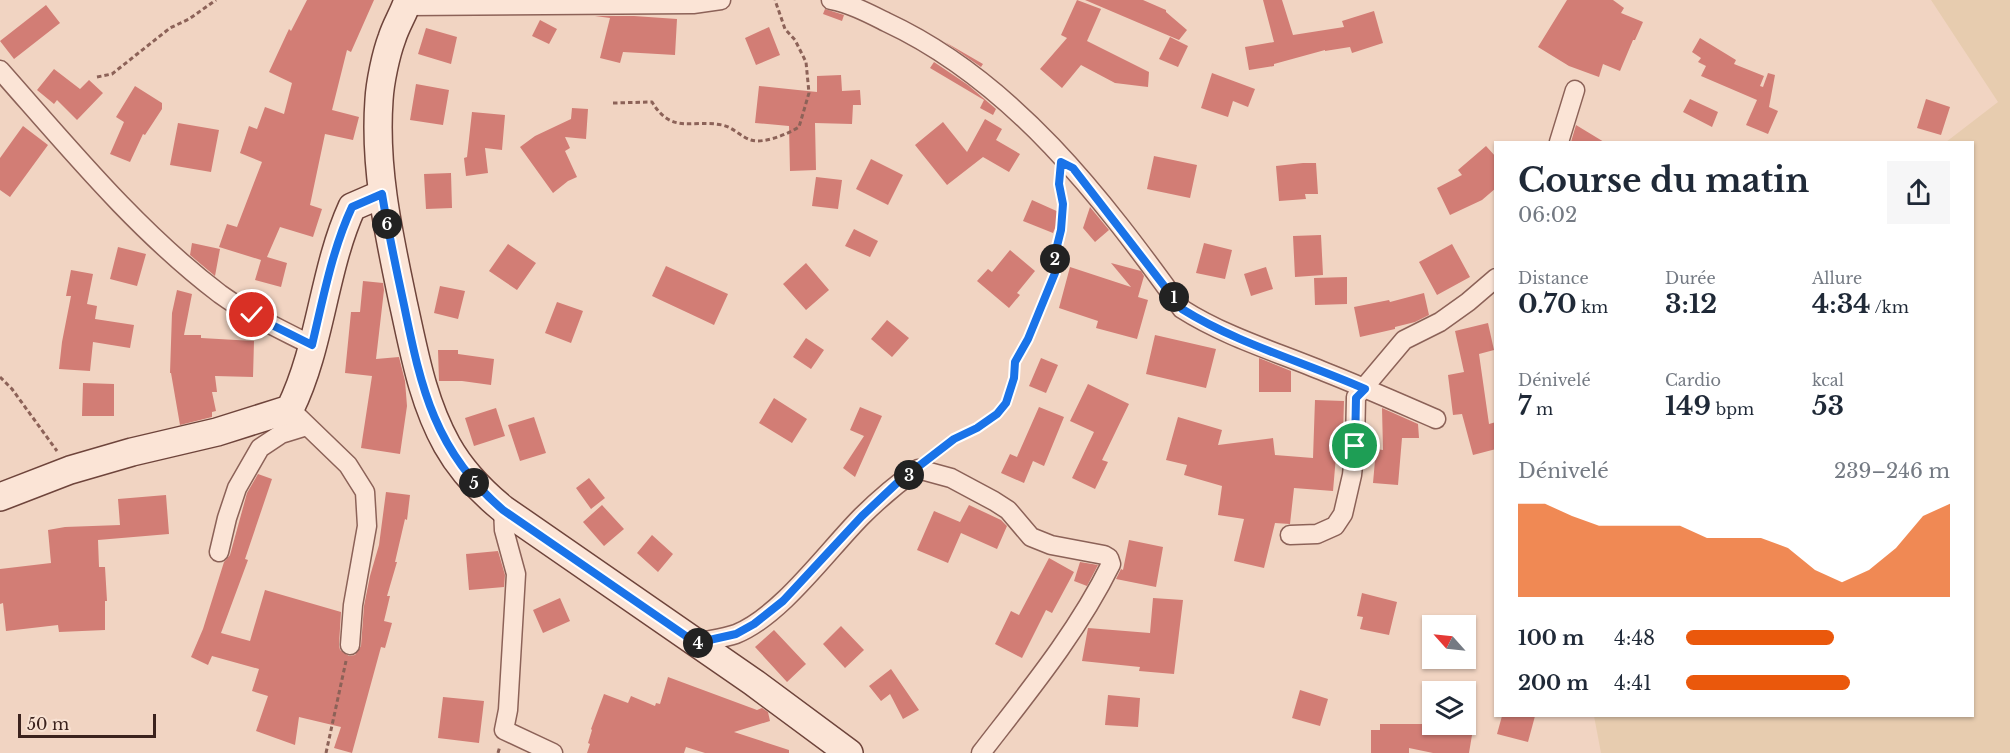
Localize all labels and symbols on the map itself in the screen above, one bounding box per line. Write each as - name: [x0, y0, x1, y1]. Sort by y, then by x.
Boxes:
- pin: 6: [372, 209, 402, 239]
- pin: 2: [1040, 244, 1070, 274]
- pin: 1: [1159, 282, 1189, 312]
- pin: [226, 289, 277, 340]
- pin: [1329, 420, 1380, 471]
- pin: 3: [894, 460, 924, 490]
- pin: 5: [459, 468, 489, 498]
- north arrow: [1422, 615, 1476, 669]
- pin: 4: [683, 628, 713, 658]
- scale bar: [18, 711, 156, 738]

